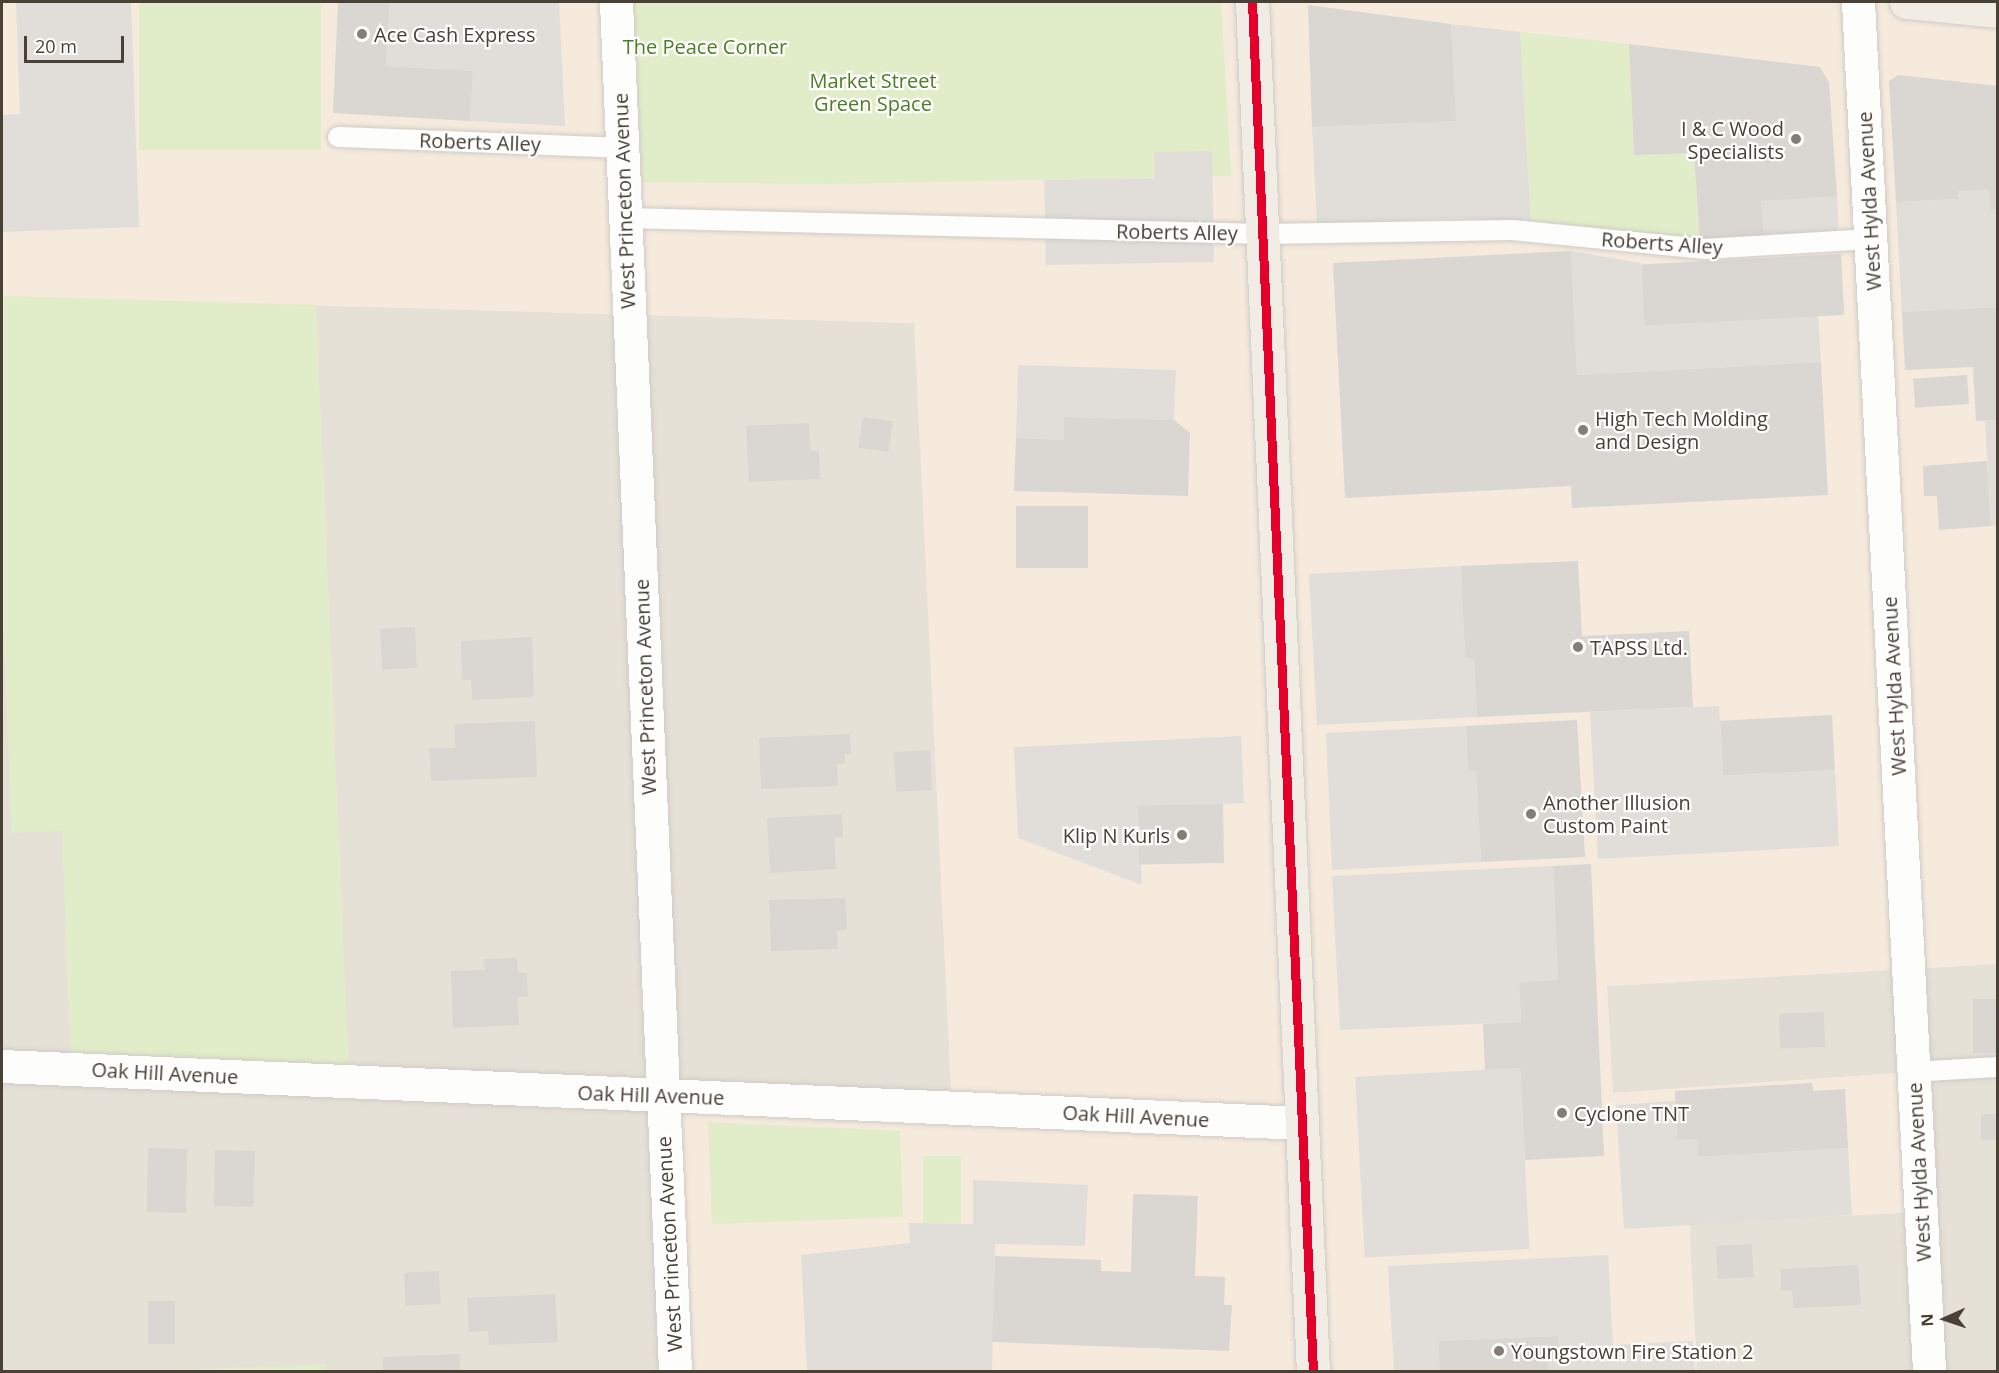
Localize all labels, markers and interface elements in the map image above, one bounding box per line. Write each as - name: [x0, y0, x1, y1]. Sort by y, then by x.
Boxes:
- place label: Ace Cash Express: [374, 22, 536, 46]
- scale bar: [27, 24, 128, 62]
- marker: Ace Cash Express: [355, 27, 369, 41]
- text: 20 m: [35, 34, 77, 58]
- park label: The Peace Corner: [623, 34, 787, 58]
- park label: Market Street Green Space: [809, 69, 937, 116]
- street label: West Princeton Avenue: [608, 93, 640, 309]
- street label: West Hylda Avenue: [1852, 111, 1886, 291]
- place label: I & C Wood Specialists: [1681, 116, 1784, 163]
- street label: Roberts Alley: [419, 128, 541, 156]
- marker: I & C Wood Specialists: [1789, 132, 1803, 146]
- street label: Roberts Alley: [1116, 219, 1238, 245]
- street label: Roberts Alley: [1600, 227, 1724, 259]
- place label: High Tech Molding and Design: [1595, 406, 1768, 453]
- marker: High Tech Molding and Design: [1576, 423, 1590, 437]
- street label: West Princeton Avenue: [629, 579, 661, 795]
- street label: West Hylda Avenue: [1877, 596, 1911, 776]
- place label: TAPSS Ltd.: [1590, 635, 1688, 659]
- marker: TAPSS Ltd.: [1571, 640, 1585, 654]
- place label: Another Illusion Custom Paint: [1543, 790, 1691, 837]
- marker: Another Illusion Custom Paint: [1524, 807, 1538, 821]
- place label: Klip N Kurls: [1063, 823, 1170, 847]
- marker: Klip N Kurls: [1175, 828, 1189, 842]
- street label: Oak Hill Avenue: [91, 1057, 239, 1089]
- street label: Oak Hill Avenue: [577, 1080, 725, 1110]
- street label: West Hylda Avenue: [1902, 1082, 1936, 1262]
- street label: Oak Hill Avenue: [1062, 1100, 1210, 1132]
- place label: Cyclone TNT: [1574, 1101, 1689, 1125]
- marker: Cyclone TNT: [1555, 1106, 1569, 1120]
- street label: West Princeton Avenue: [651, 1135, 687, 1353]
- north arrow: [1915, 1289, 1975, 1349]
- text: N: [1916, 1313, 1938, 1327]
- place label: Youngstown Fire Station 2: [1511, 1339, 1754, 1363]
- marker: Youngstown Fire Station 2: [1492, 1344, 1506, 1358]

